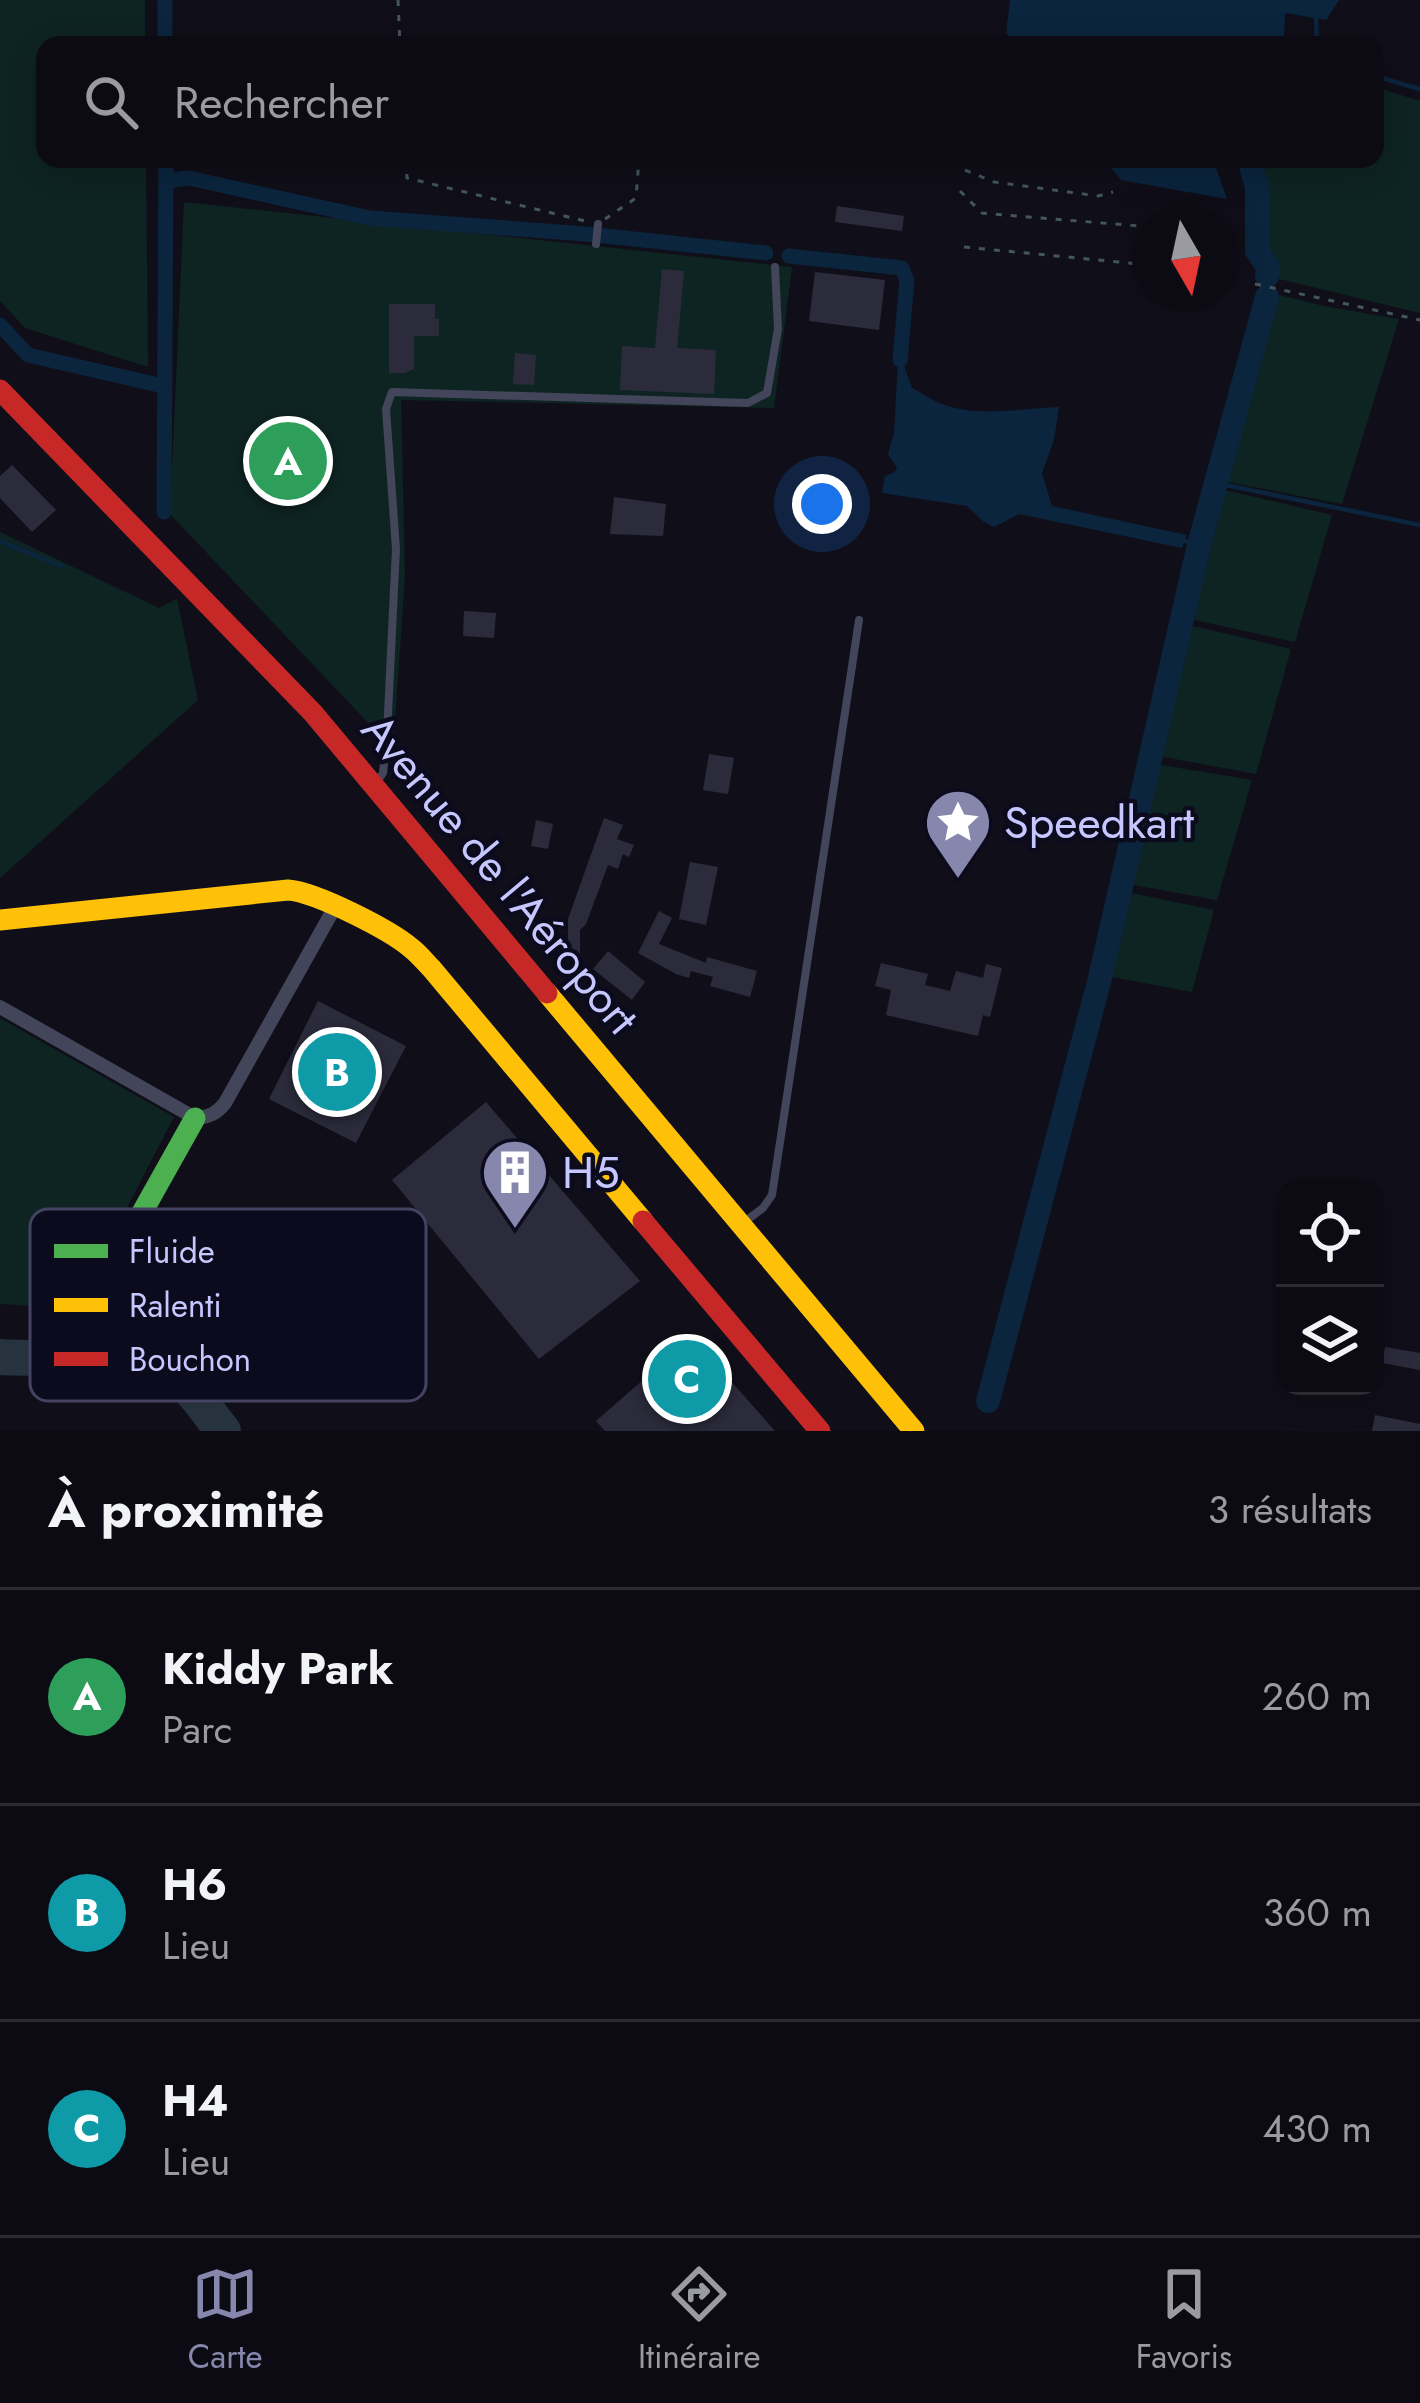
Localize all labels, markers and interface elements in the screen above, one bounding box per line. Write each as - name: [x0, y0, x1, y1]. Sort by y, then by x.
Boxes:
- search box: [36, 36, 1384, 168]
- icon: search: [78, 69, 144, 135]
- text: Rechercher: [174, 70, 389, 135]
- north arrow: [1132, 204, 1240, 312]
- pin: A: [249, 416, 327, 506]
- your location: [792, 474, 852, 534]
- street label: Avenue de l'Aéroport: [346, 699, 654, 1049]
- place icon: Speedkart: [923, 787, 993, 881]
- place label: Speedkart: [1004, 790, 1194, 855]
- pin: B: [298, 1027, 376, 1117]
- building icon: H5: [480, 1137, 550, 1231]
- place label: H5: [562, 1140, 620, 1205]
- map controls: [1276, 1179, 1384, 1395]
- button: locate: [1276, 1179, 1384, 1287]
- legend: [30, 1209, 426, 1401]
- text: Fluide: [129, 1228, 215, 1275]
- text: Ralenti: [129, 1282, 222, 1329]
- button: layers: [1276, 1287, 1384, 1395]
- pin: C: [648, 1334, 726, 1424]
- text: Bouchon: [129, 1336, 251, 1383]
- text: À proximité: [48, 1472, 324, 1546]
- text: 3 résultats: [1208, 1481, 1372, 1538]
- text: Kiddy Park: [162, 1636, 394, 1701]
- text: A: [73, 1668, 101, 1725]
- text: 260 m: [1262, 1668, 1372, 1725]
- text: Parc: [162, 1701, 232, 1758]
- text: H6: [162, 1852, 227, 1917]
- text: B: [74, 1884, 100, 1941]
- text: 360 m: [1263, 1884, 1372, 1941]
- text: Lieu: [162, 1917, 230, 1974]
- text: H4: [162, 2068, 229, 2133]
- text: C: [73, 2100, 101, 2157]
- text: 430 m: [1262, 2100, 1372, 2157]
- text: Lieu: [162, 2133, 230, 2190]
- tab: Carte: [188, 2261, 262, 2380]
- tab: Itinéraire: [638, 2261, 760, 2380]
- tab: Favoris: [1136, 2261, 1232, 2380]

